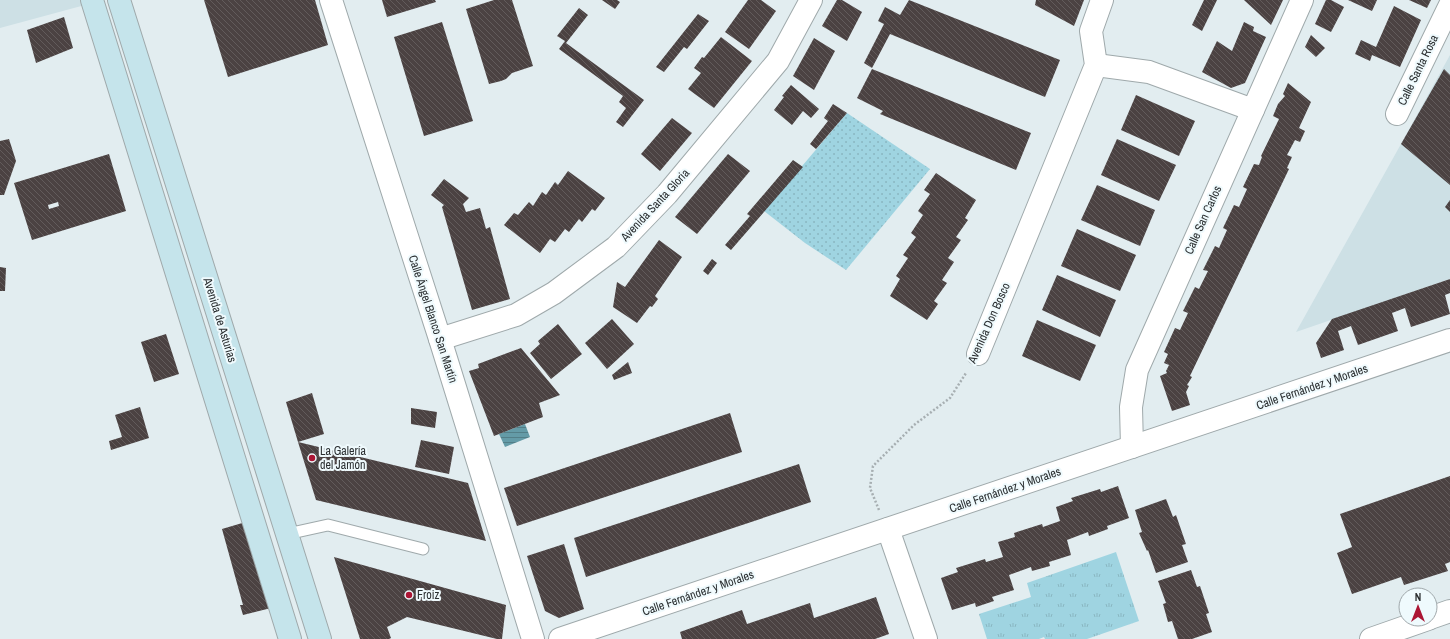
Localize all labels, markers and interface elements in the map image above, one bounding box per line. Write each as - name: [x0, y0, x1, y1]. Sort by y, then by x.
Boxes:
- street label: Calle Santa Rosa: [1394, 32, 1442, 108]
- street label: Avenida Santa Gloria: [616, 165, 693, 246]
- street label: Calle San Carlos: [1181, 183, 1225, 257]
- street label: Calle Ángel Blanco San Martín: [405, 253, 461, 385]
- street label: Avenida de Asturias: [199, 275, 241, 364]
- street label: Avenida Don Bosco: [964, 280, 1014, 367]
- street label: Calle Fernández y Morales: [1254, 360, 1370, 414]
- place label: La Galería del Jamón: [320, 443, 366, 473]
- marker: La Galería del Jamón: [307, 453, 317, 463]
- street label: Calle Fernández y Morales: [947, 463, 1063, 517]
- street label: Calle Fernández y Morales: [640, 566, 756, 620]
- place label: Froiz: [417, 587, 439, 603]
- north arrow: [1398, 587, 1438, 627]
- marker: Froiz: [404, 590, 414, 600]
- text: N: [1415, 590, 1421, 604]

